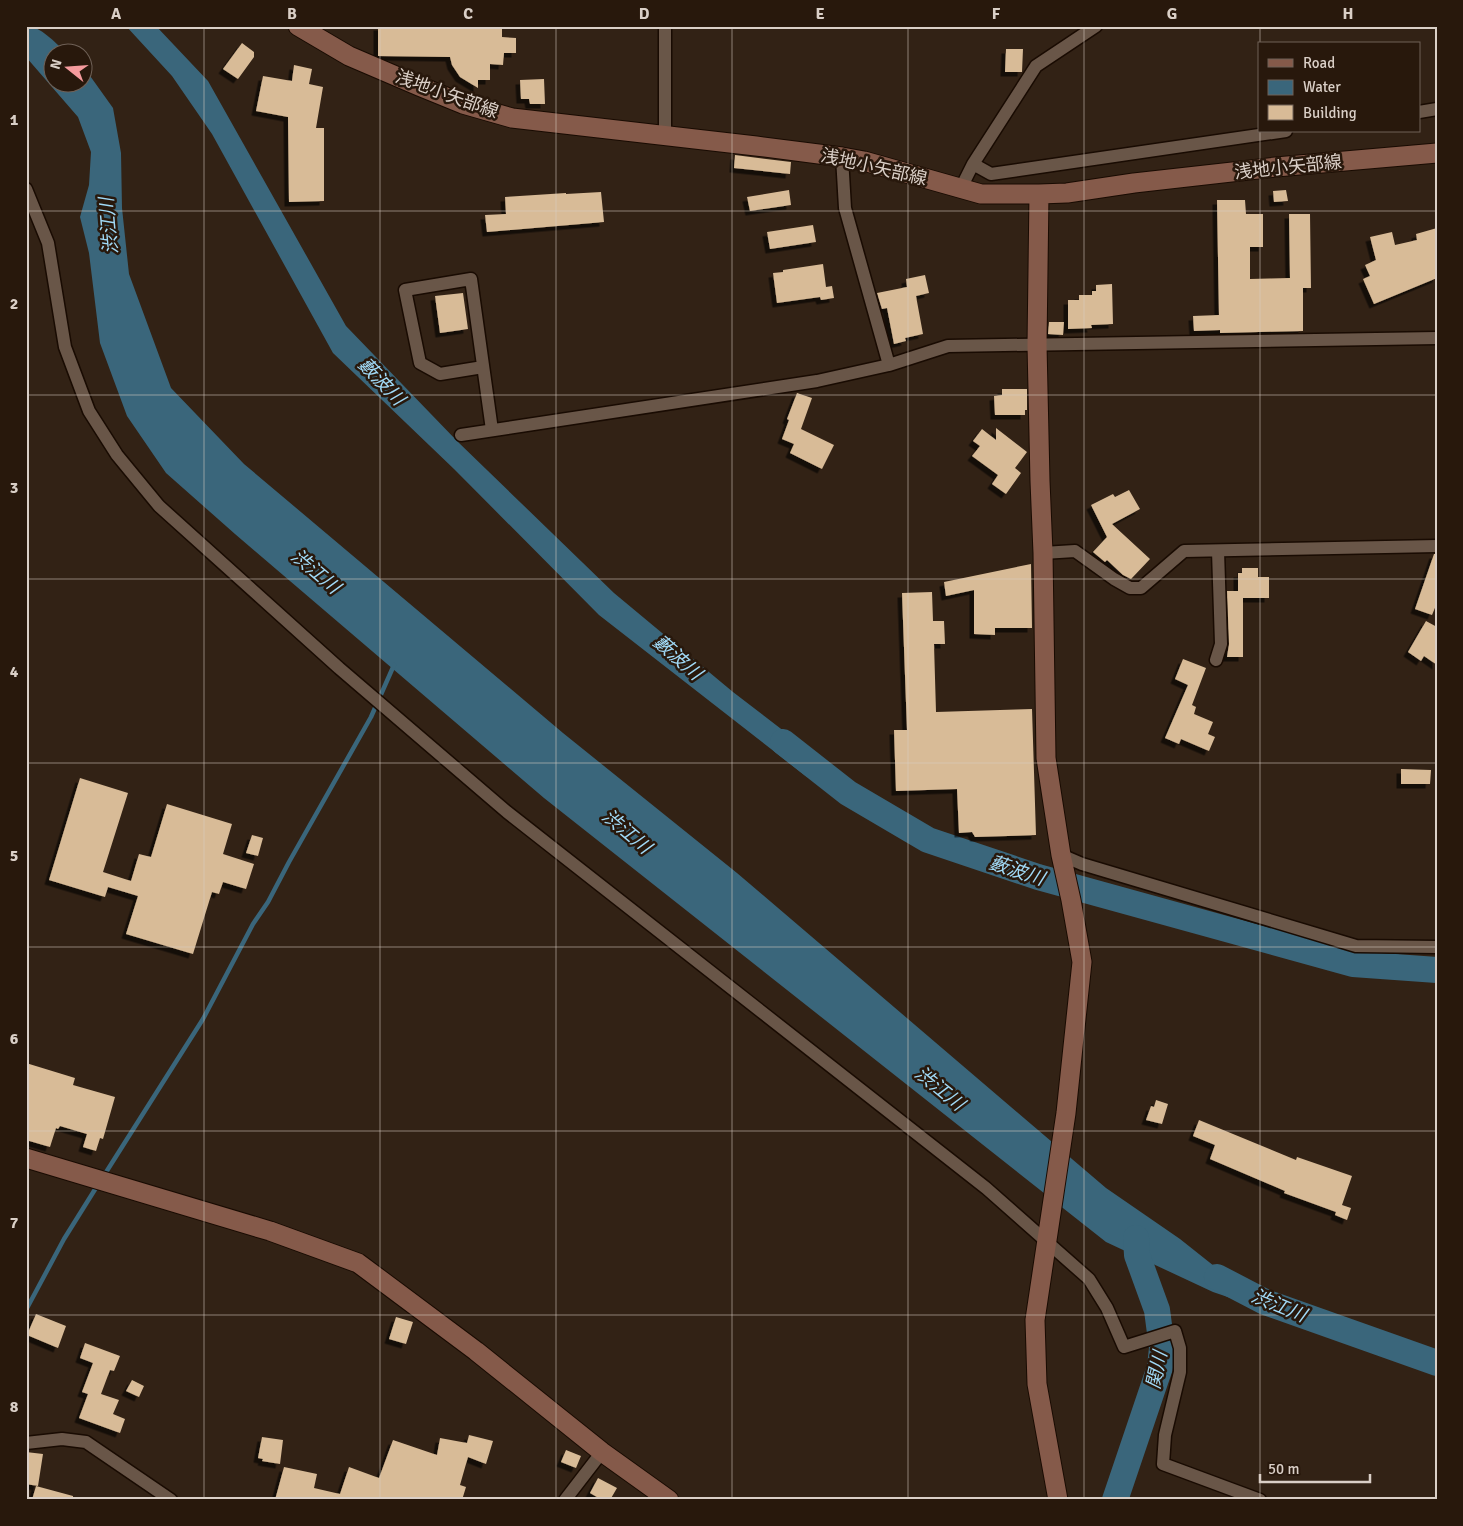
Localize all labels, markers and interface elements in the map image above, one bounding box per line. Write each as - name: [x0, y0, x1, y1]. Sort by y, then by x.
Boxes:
- text: A: [111, 4, 122, 24]
- text: B: [287, 4, 297, 24]
- text: C: [463, 4, 473, 24]
- text: D: [639, 4, 650, 24]
- text: E: [815, 4, 825, 24]
- text: F: [992, 4, 1001, 24]
- text: G: [1167, 4, 1177, 24]
- text: H: [1343, 4, 1353, 24]
- north arrow: [42, 42, 92, 92]
- legend: [1258, 42, 1420, 132]
- text: Road: [1303, 54, 1335, 72]
- text: N: [46, 57, 66, 71]
- street label: 浅地小矢部線: [392, 65, 502, 123]
- text: Water: [1303, 78, 1341, 96]
- text: Building: [1303, 104, 1357, 122]
- text: 1: [10, 110, 19, 130]
- street label: 浅地小矢部線: [819, 144, 929, 190]
- street label: 浅地小矢部線: [1233, 150, 1343, 184]
- water label: 渋江川: [94, 194, 123, 255]
- text: 2: [10, 294, 18, 314]
- water label: 藪波川: [353, 353, 411, 412]
- text: 3: [10, 478, 18, 498]
- water label: 渋江川: [286, 544, 346, 601]
- water label: 藪波川: [648, 630, 708, 687]
- text: 4: [10, 662, 19, 682]
- water label: 渋江川: [597, 804, 657, 861]
- text: 5: [10, 846, 18, 866]
- water label: 藪波川: [986, 851, 1049, 892]
- text: 6: [10, 1029, 19, 1049]
- water label: 渋江川: [910, 1062, 971, 1117]
- text: 7: [10, 1213, 19, 1233]
- water label: 渋江川: [1248, 1284, 1311, 1328]
- water label: 関川: [1141, 1347, 1173, 1391]
- text: 8: [10, 1397, 19, 1417]
- scale bar: [1260, 1451, 1370, 1483]
- text: 50 m: [1268, 1460, 1299, 1478]

